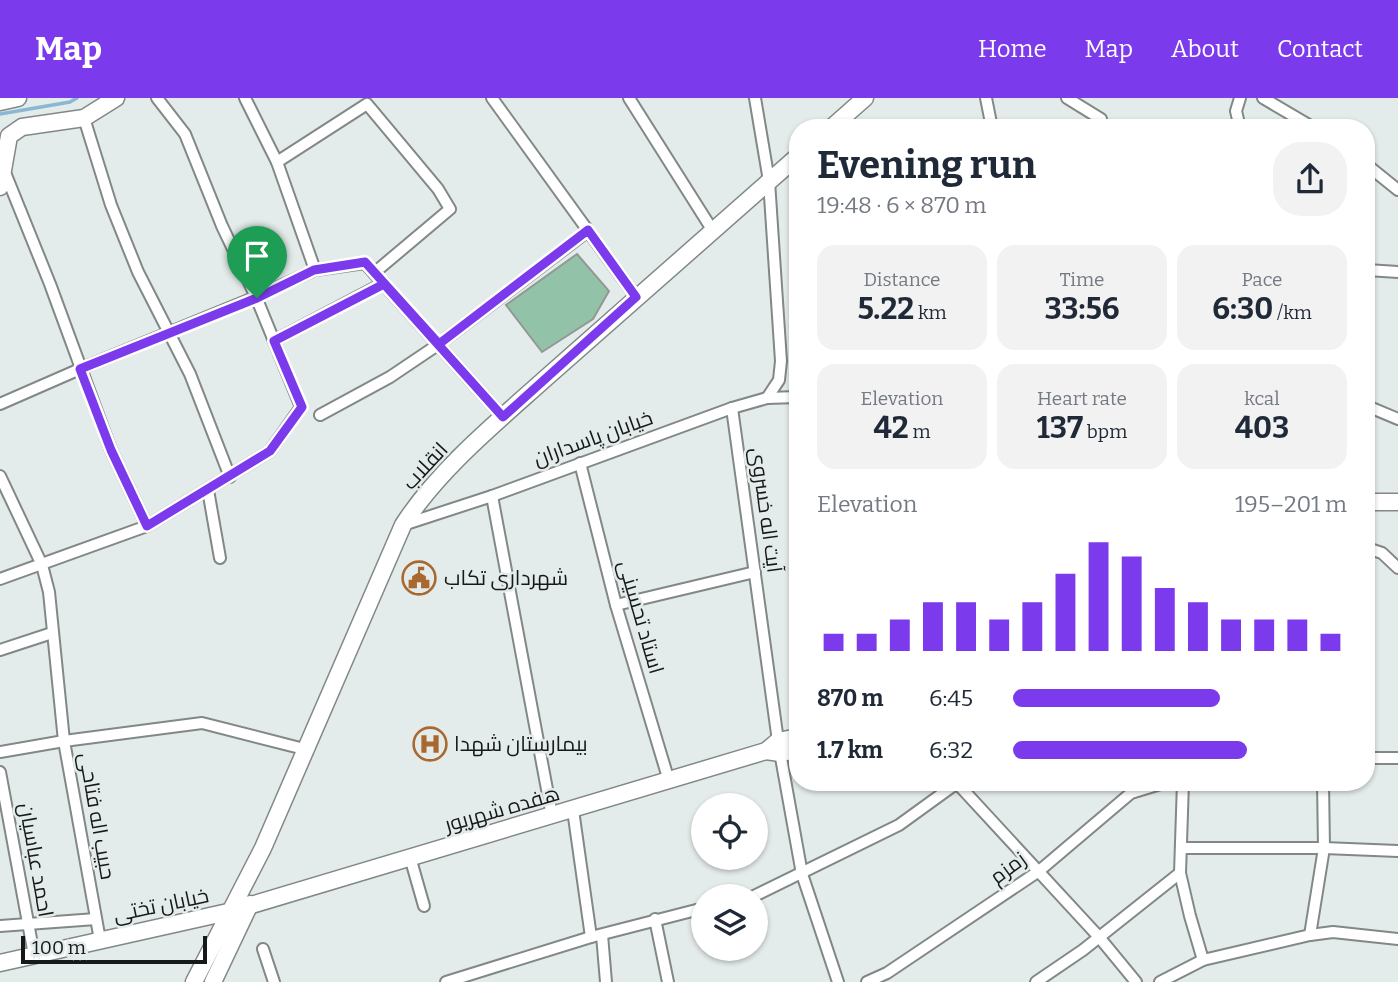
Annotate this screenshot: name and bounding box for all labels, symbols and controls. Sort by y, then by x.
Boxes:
text: Map [35,29,102,69]
text: Home [978,35,1047,63]
text: Map [1085,35,1133,63]
text: About [1171,35,1239,63]
text: Contact [1277,35,1363,63]
text: Evening run [817,142,1036,188]
button: share [1273,142,1347,216]
text: 19:48 · 6 × 870 m [817,191,987,219]
pin [227,226,287,298]
icon: arrive [238,237,276,275]
text: Distance [864,268,940,291]
text: Time [1060,268,1104,291]
text: Pace [1241,268,1283,291]
text: 5.22 [857,291,914,327]
text: 33:56 [1044,291,1120,327]
text: 6:30 [1212,291,1273,327]
text: km [914,301,947,324]
text: /km [1273,301,1312,324]
text: Elevation [861,387,943,410]
text: Heart rate [1037,387,1127,410]
text: kcal [1244,387,1280,410]
street label: خیابان پاسداران [530,404,657,473]
text: 42 [873,410,909,446]
text: 137 [1037,410,1083,446]
text: 403 [1235,410,1289,446]
text: m [909,420,931,443]
text: bpm [1083,420,1127,443]
street label: انقلاب [397,437,453,495]
street label: آیت اله خسروی [744,446,788,575]
text: Elevation [817,490,917,518]
text: 195–201 m [1235,490,1347,518]
street label: استاد تحسینی [612,557,670,677]
public building icon: شهرداری تکاب [400,559,438,597]
place label: شهرداری تکاب [444,565,568,591]
text: 870 m [817,684,884,712]
text: 6:45 [929,684,973,712]
hospital icon: بیمارستان شهدا [411,725,449,763]
place label: بیمارستان شهدا [454,731,588,757]
text: 1.7 km [817,736,883,764]
text: 6:32 [929,736,973,764]
street label: حبیب اله فتاحی [73,750,121,882]
street label: هفده شهریور [440,780,563,838]
map controls [691,793,768,961]
button: locate [691,793,768,870]
street label: احمد عباسیان [13,801,59,919]
street label: زمزم [985,846,1032,891]
street label: خیابان تختی [111,882,211,928]
button: layers [691,884,768,961]
scale bar [21,933,206,965]
text: 100 m [32,936,86,959]

